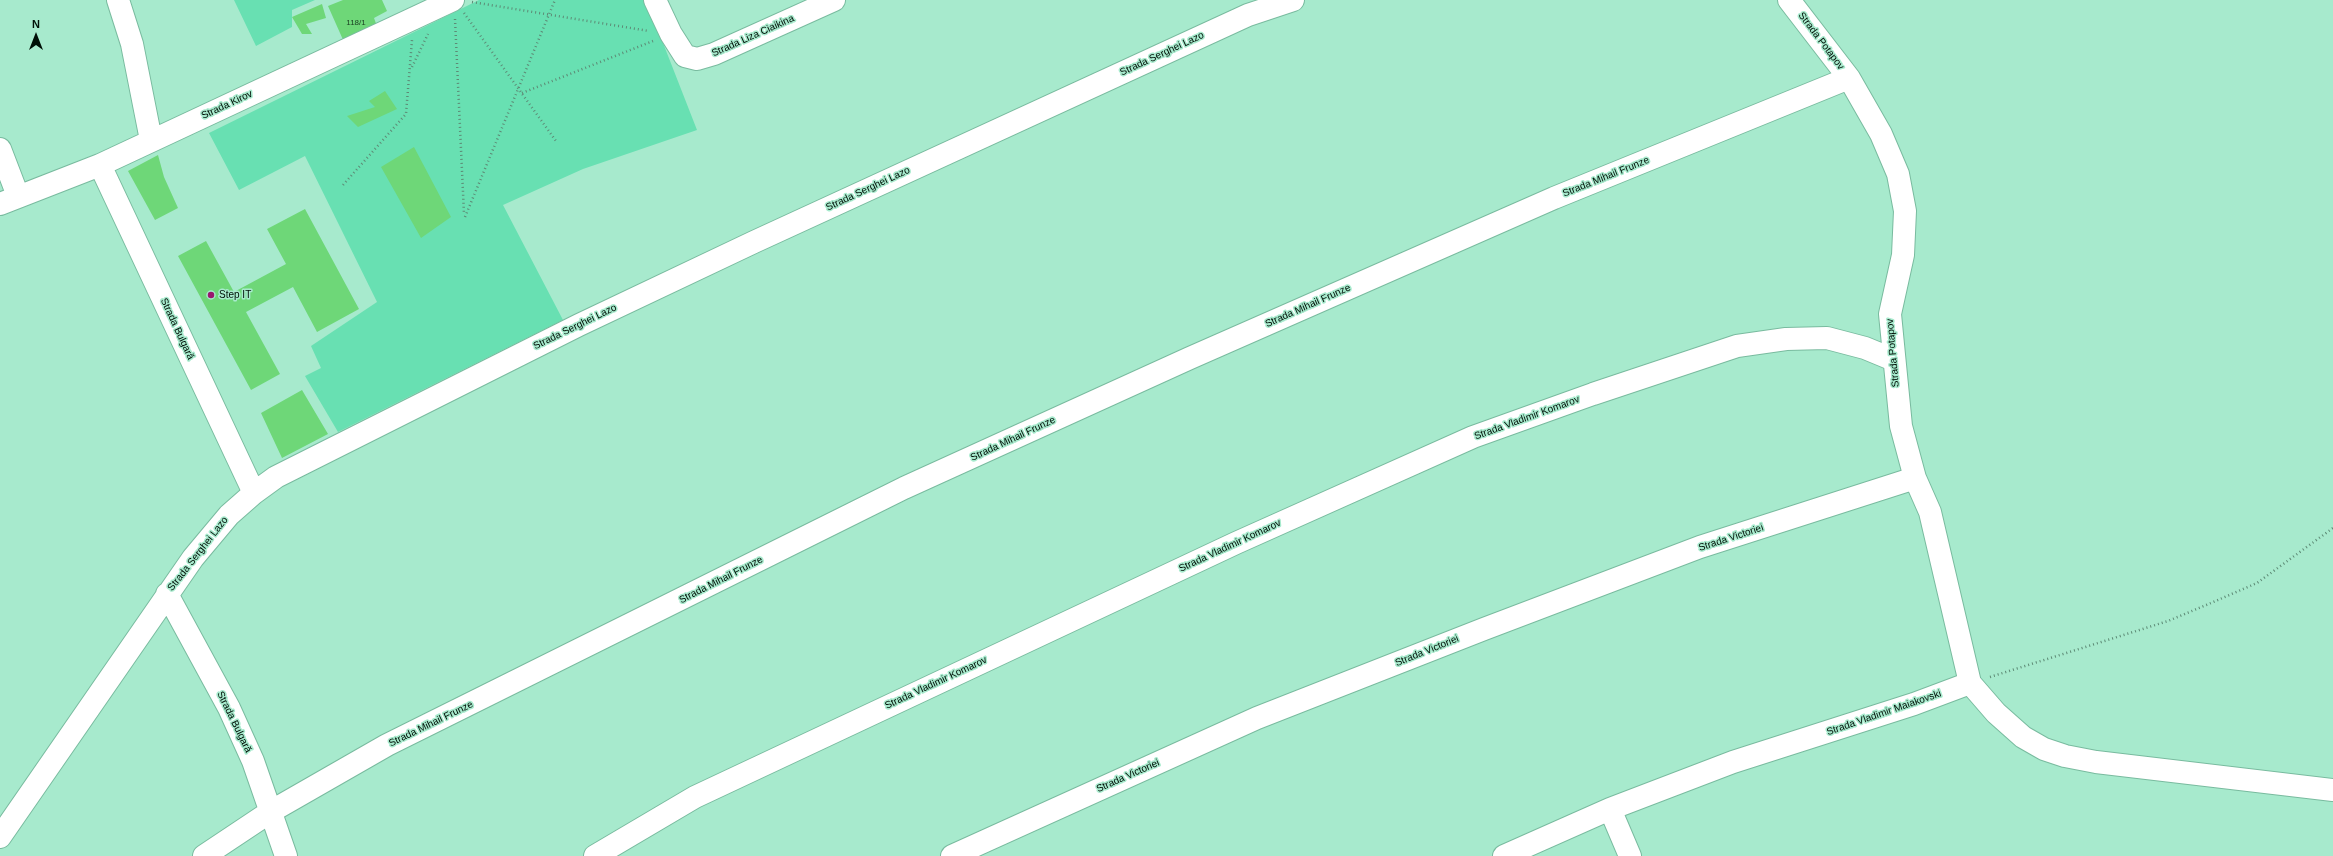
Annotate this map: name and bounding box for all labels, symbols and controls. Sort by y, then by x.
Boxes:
street label: Strada Potapov [1795,10,1847,72]
street label: Strada Liza Ciaikina [710,12,796,60]
north arrow [16,16,56,56]
text: N [32,18,40,30]
house number: 118/1 [346,18,366,28]
street label: Strada Serghei Lazo [1118,29,1206,79]
street label: Strada Kirov [200,88,254,122]
street label: Strada Mihail Frunze [1561,154,1651,200]
street label: Strada Serghei Lazo [824,164,912,214]
street label: Strada Mihail Frunze [1263,282,1353,330]
place label: Step IT [219,289,251,301]
marker: Step IT [206,290,216,300]
street label: Strada Bulgară [157,296,197,362]
street label: Strada Serghei Lazo [531,302,619,352]
street label: Strada Potapov [1884,318,1902,388]
street label: Strada Vladimir Komarov [1473,393,1581,443]
street label: Strada Mihail Frunze [969,414,1057,464]
street label: Strada Serghei Lazo [165,514,231,594]
street label: Strada Vladimir Komarov [1177,517,1283,575]
street label: Strada Victoriei [1697,522,1765,554]
street label: Strada Mihail Frunze [677,554,765,606]
street label: Strada Victoriei [1393,633,1461,669]
street label: Strada Vladimir Komarov [883,654,989,712]
street label: Strada Vladimir Maiakovski [1825,688,1943,738]
street label: Strada Bulgară [214,689,254,755]
street label: Strada Mihail Frunze [387,698,475,750]
street label: Strada Victoriei [1095,757,1161,795]

